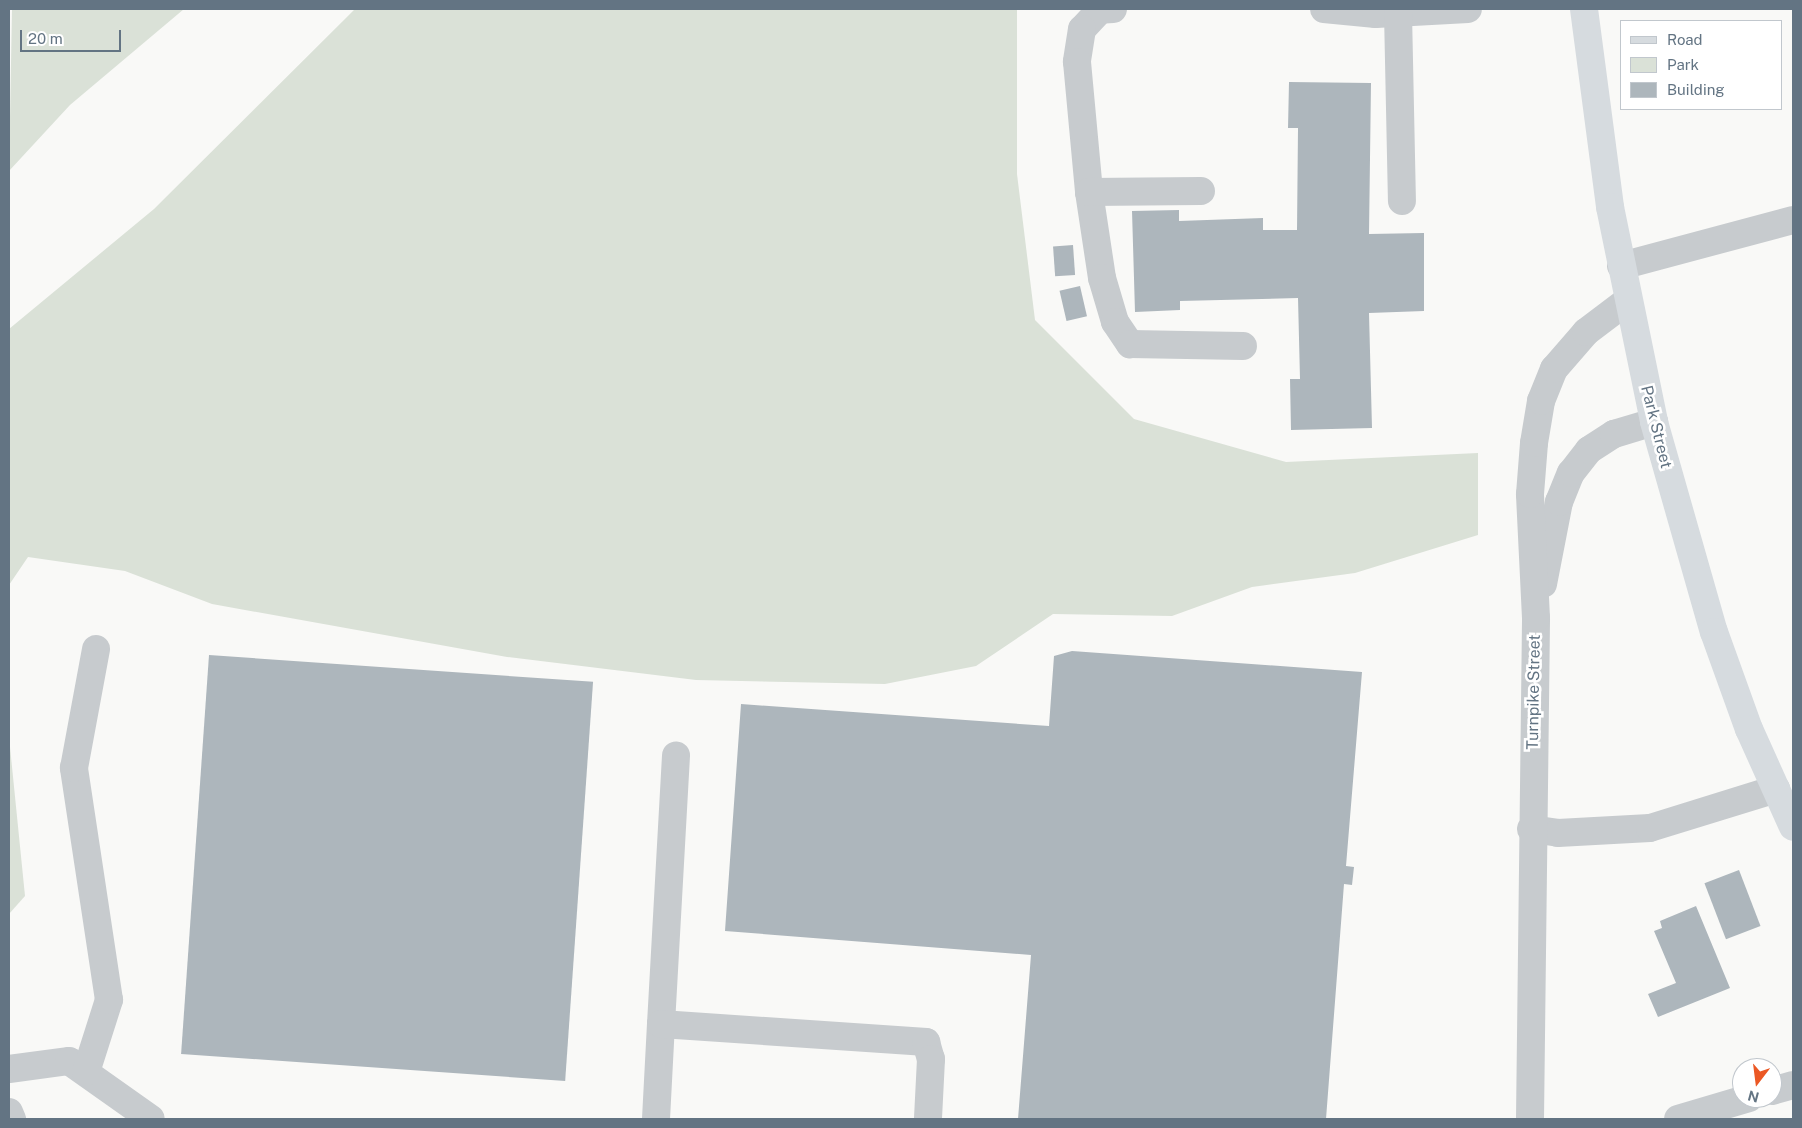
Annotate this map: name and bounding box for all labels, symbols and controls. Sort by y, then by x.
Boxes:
scale bar [22,20,124,52]
legend [1620,20,1782,110]
text: 20 m [28,30,63,47]
text: Road [1667,31,1703,48]
text: Park [1667,56,1699,73]
text: Building [1667,81,1725,98]
street label: Park Street [1636,384,1676,470]
street label: Turnpike Street [1523,634,1545,750]
north arrow [1732,1058,1782,1108]
text: N [1746,1087,1761,1106]

